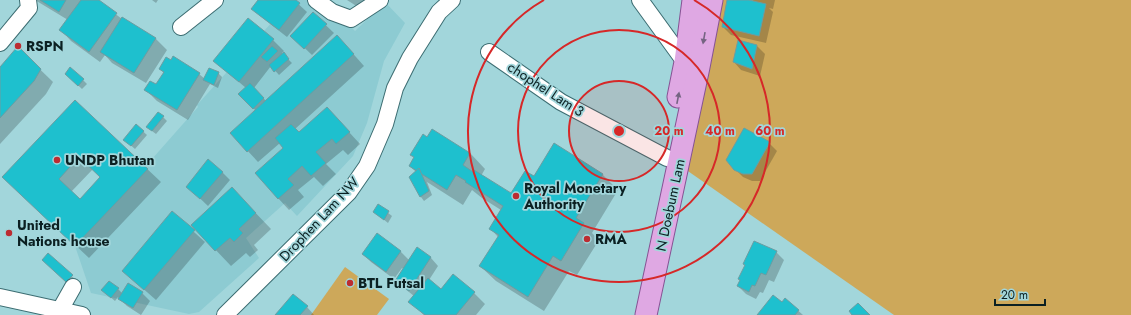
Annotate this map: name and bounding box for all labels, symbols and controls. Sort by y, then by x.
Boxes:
one-way arrow [701,32,707,44]
place label: RSPN [26,36,64,56]
marker: RSPN [13,41,23,51]
street label: chophel Lam 3 [504,57,588,121]
one-way arrow [675,92,681,105]
text: 20 m [654,122,684,140]
text: 40 m [705,122,735,140]
text: 60 m [755,122,785,140]
centre of rings [612,124,626,138]
place label: UNDP Bhutan [65,150,154,170]
marker: UNDP Bhutan [52,155,62,165]
street label: N Doebum Lam [650,157,690,253]
street label: Drophen Lam NW [275,172,363,266]
place label: Royal Monetary Authority [523,178,627,214]
marker: Royal Monetary Authority [511,191,521,201]
place label: United Nations house [17,215,110,251]
marker: United Nations house [4,228,14,238]
place label: RMA [595,229,628,249]
marker: RMA [582,234,592,244]
place label: BTL Futsal [358,273,424,293]
marker: BTL Futsal [345,278,355,288]
scale bar [995,281,1045,307]
text: 20 m [1001,286,1028,304]

